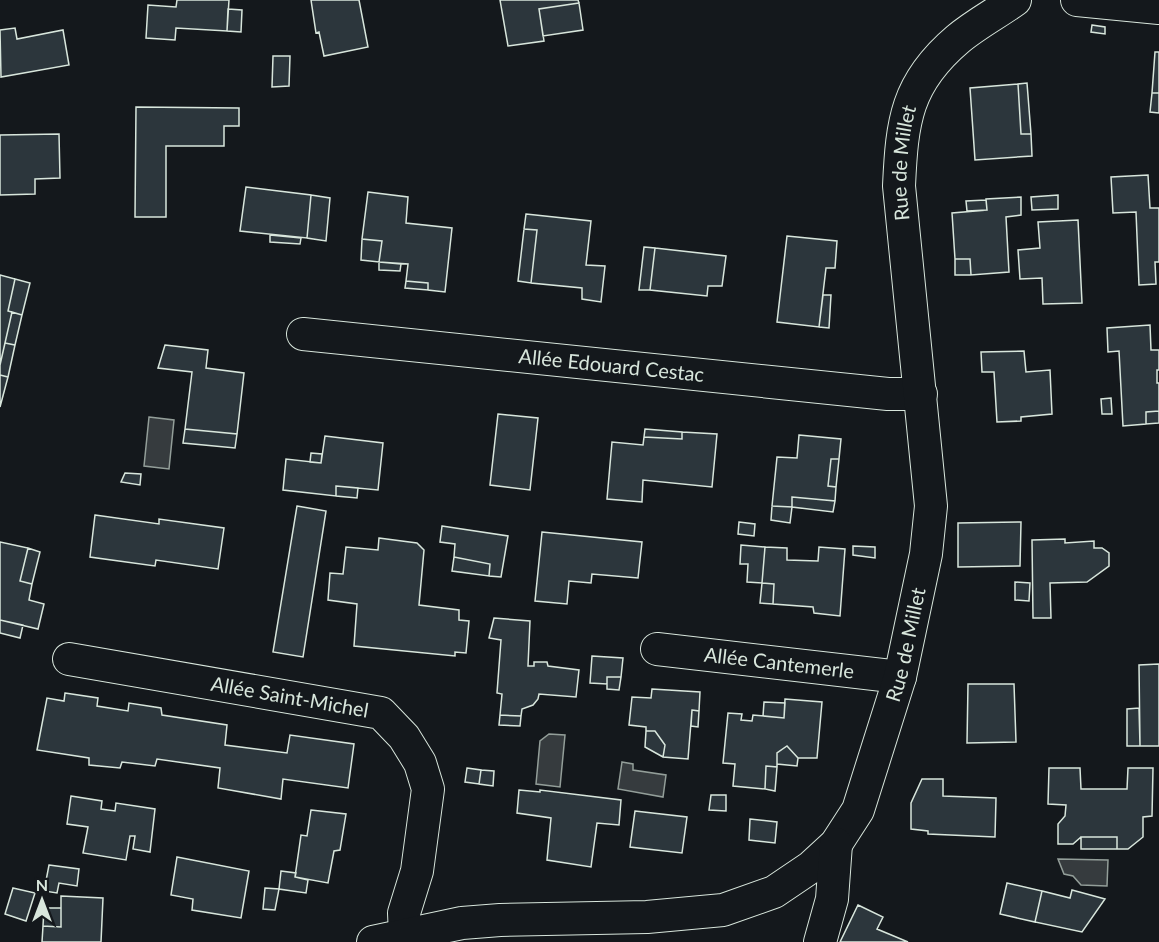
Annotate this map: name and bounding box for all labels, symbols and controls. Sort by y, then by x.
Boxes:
street label: Rue de Millet [886,102,920,222]
street label: Allée Edouard Cestac [518,343,706,386]
street label: Rue de Millet [880,585,930,704]
street label: Allée Cantemerle [703,642,856,683]
street label: Allée Saint-Michel [209,671,371,722]
north arrow [12,870,72,930]
text: N [36,875,48,894]

